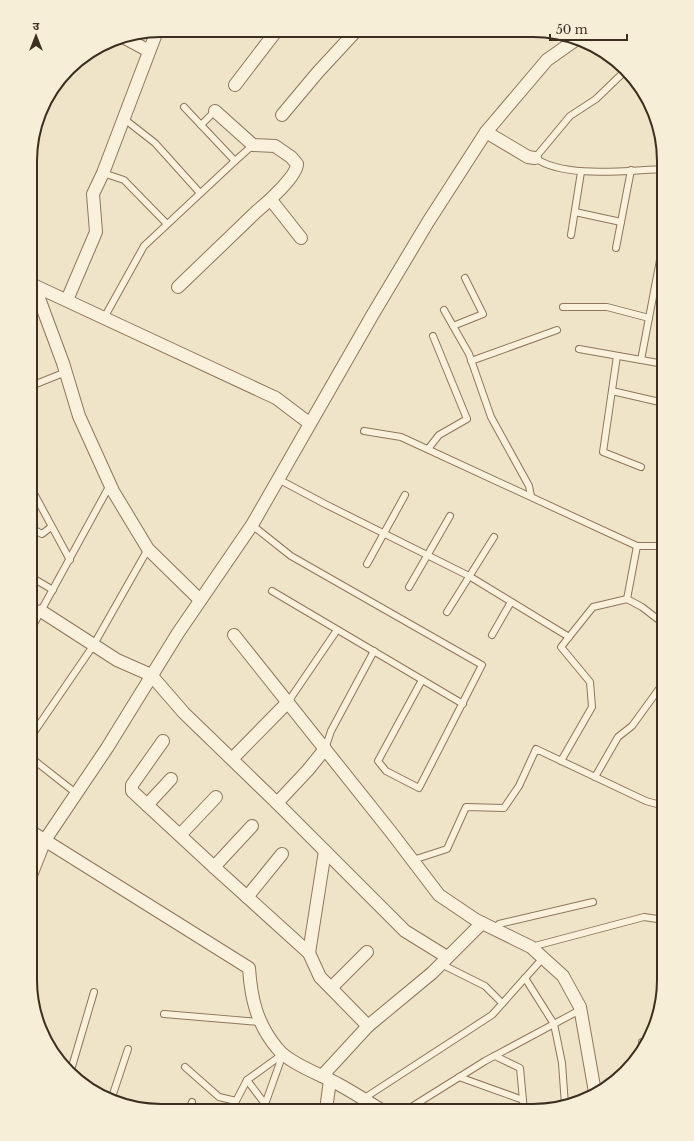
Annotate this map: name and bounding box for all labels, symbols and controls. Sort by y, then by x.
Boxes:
north arrow [16,16,56,56]
scale bar [550,16,627,42]
text: उ [33,19,40,33]
text: 50 m [556,22,588,37]

